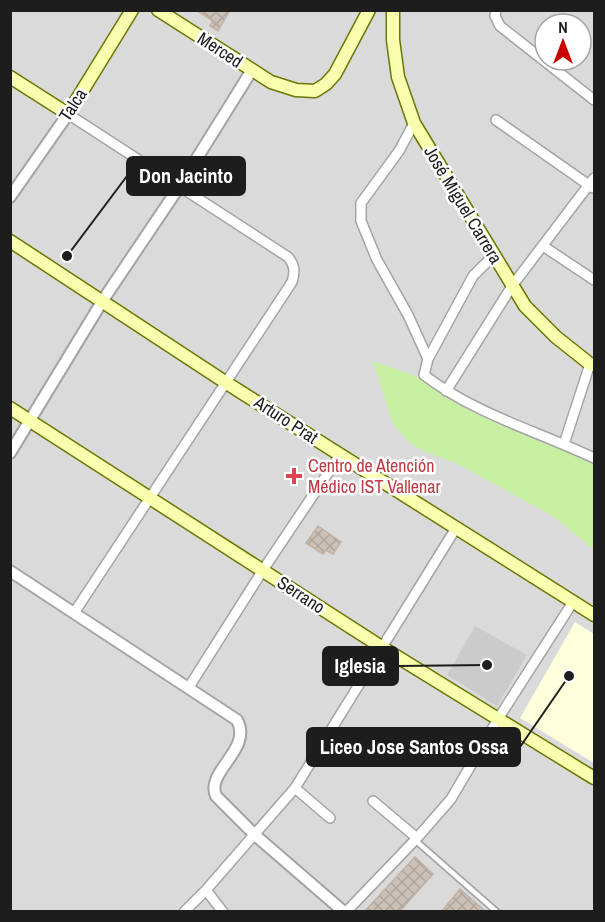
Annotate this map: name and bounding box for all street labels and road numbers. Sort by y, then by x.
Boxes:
street label: Merced [193,26,248,73]
street label: Talca [53,83,93,126]
street label: José Miguel Carrera [418,141,509,268]
street label: Arturo Prat [249,389,323,450]
street label: Serrano [272,570,330,619]

